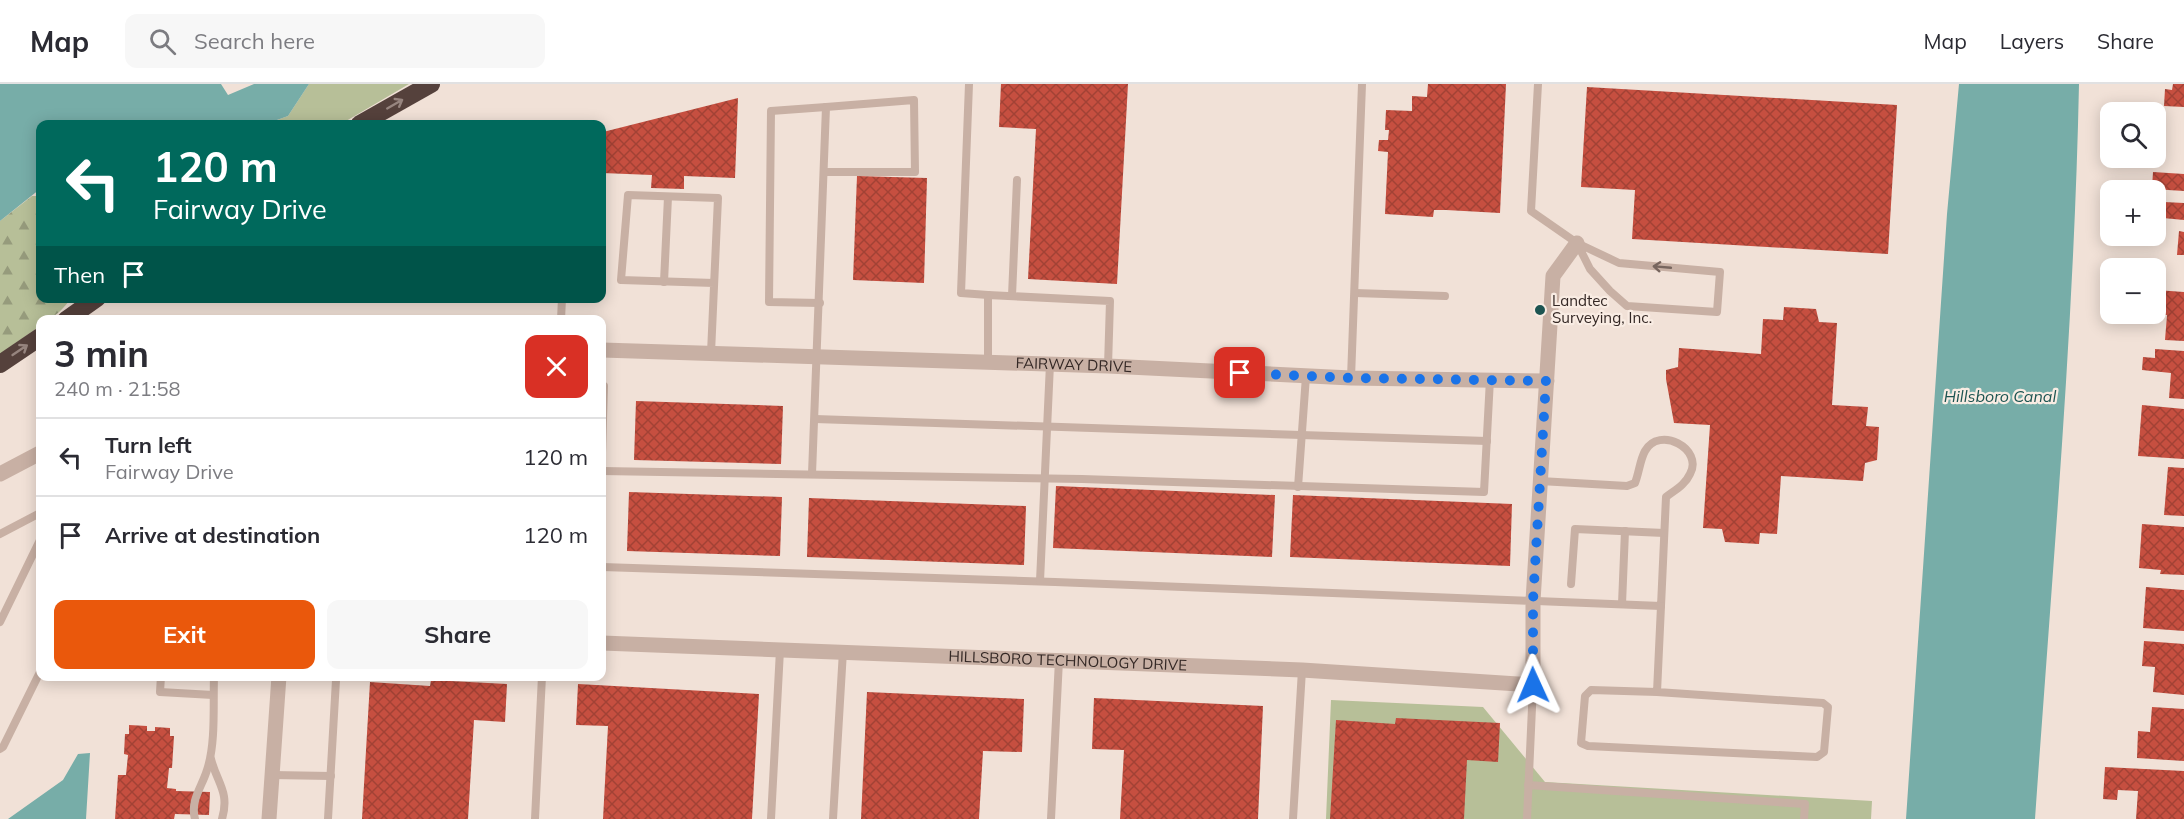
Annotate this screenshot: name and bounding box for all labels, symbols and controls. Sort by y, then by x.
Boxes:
search box [125,14,545,68]
text: Map [30,24,89,59]
icon: search [146,25,179,58]
text: Search here [194,27,315,55]
text: Map [1924,28,1967,54]
text: Layers [2000,28,2064,54]
text: Share [2097,28,2154,54]
one-way arrow [386,97,403,109]
map controls [2100,102,2166,324]
button: search [2100,102,2166,168]
text: 120 m [153,140,278,193]
icon: left [54,144,132,222]
button: + [2100,180,2166,246]
text: Fairway Drive [153,192,327,226]
icon: arrive [117,258,150,291]
button: − [2100,258,2166,324]
text: Then [54,261,105,289]
one-way arrow [1652,261,1672,272]
place label: Landtec Surveying, Inc. [1552,291,1652,327]
marker: Landtec Surveying, Inc. [1533,303,1547,317]
text: 3 min [54,331,149,376]
button: close [525,335,588,398]
one-way arrow [12,344,28,356]
pin [1214,347,1265,398]
street label: FAIRWAY DRIVE [1015,353,1133,376]
icon: arrive [1223,356,1256,389]
text: 240 m · 21:58 [54,376,180,401]
water label: Hillsboro Canal [1944,386,2056,406]
text: Turn left [105,431,192,459]
icon: left [54,441,87,474]
text: 120 m [523,443,588,471]
text: Fairway Drive [105,459,234,484]
icon: arrive [54,519,87,552]
text: Arrive at destination [105,521,320,549]
text: 120 m [523,521,588,549]
button: Exit [54,600,315,669]
button: Share [327,600,588,669]
street label: HILLSBORO TECHNOLOGY DRIVE [948,646,1187,675]
position arrow [1501,653,1565,717]

